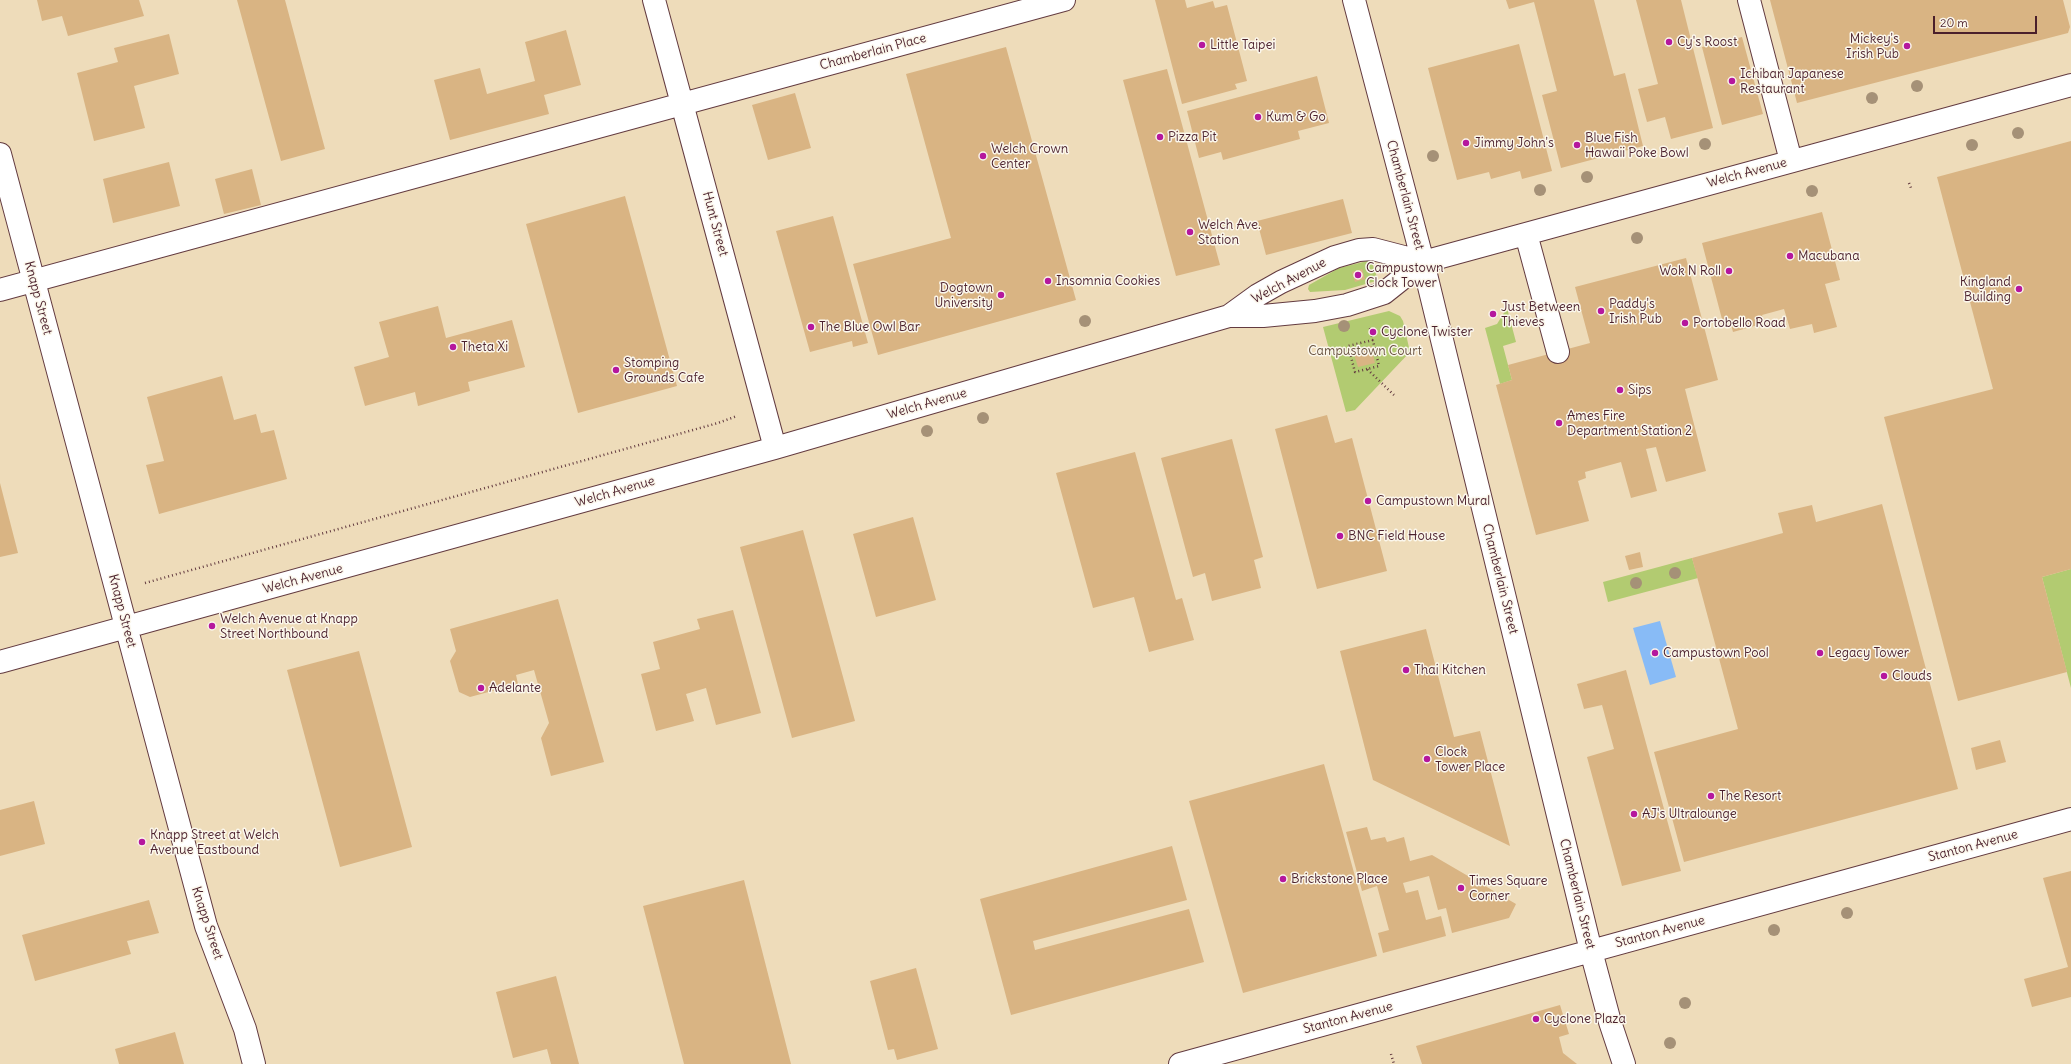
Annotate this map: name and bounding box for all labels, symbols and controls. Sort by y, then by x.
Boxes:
scale bar [1935,8,2039,34]
text: 20 m [1940,15,1968,30]
street label: Chamberlain Place [818,30,928,74]
place label: Mickey's Irish Pub [1846,31,1899,62]
place label: Cy's Roost [1677,34,1737,50]
place label: Little Taipei [1210,37,1275,53]
marker: Cy's Roost [1664,37,1674,47]
marker: Little Taipei [1197,40,1207,50]
marker: Mickey's Irish Pub [1902,41,1912,51]
place label: Ichiban Japanese Restaurant [1740,66,1844,97]
marker: Ichiban Japanese Restaurant [1727,76,1737,86]
place label: Kum & Go [1266,109,1326,125]
marker: Kum & Go [1253,112,1263,122]
place label: Pizza Pit [1168,129,1217,145]
place label: Blue Fish Hawaii Poke Bowl [1585,130,1689,161]
marker: Pizza Pit [1155,132,1165,142]
place label: Jimmy John's [1474,135,1554,151]
street label: Chamberlain Street [1383,138,1427,252]
marker: Jimmy John's [1461,138,1471,148]
marker: Blue Fish Hawaii Poke Bowl [1572,140,1582,150]
place label: Welch Crown Center [991,141,1068,172]
marker: Welch Crown Center [978,151,988,161]
street label: Welch Avenue [1705,155,1789,191]
street label: Hunt Street [699,190,731,258]
place label: Welch Ave. Station [1198,217,1261,248]
marker: Welch Ave. Station [1185,227,1195,237]
place label: Macubana [1798,248,1860,264]
marker: Macubana [1785,251,1795,261]
street label: Welch Avenue [1249,255,1329,307]
street label: Knapp Street [21,259,55,337]
place label: Campustown Clock Tower [1366,260,1444,291]
place label: Wok N Roll [1659,263,1721,279]
marker: Wok N Roll [1724,266,1734,276]
marker: Campustown Clock Tower [1353,270,1363,280]
place label: Insomnia Cookies [1056,273,1160,289]
place label: Kingland Building [1960,274,2011,305]
marker: Insomnia Cookies [1043,276,1053,286]
place label: Dogtown University [935,280,993,311]
marker: Kingland Building [2014,284,2024,294]
marker: Dogtown University [996,290,1006,300]
place label: Paddy's Irish Pub [1609,296,1662,327]
place label: Just Between Thieves [1501,299,1580,330]
marker: Paddy's Irish Pub [1596,306,1606,316]
marker: Just Between Thieves [1488,309,1498,319]
place label: Portobello Road [1693,315,1786,331]
marker: Portobello Road [1680,318,1690,328]
place label: The Blue Owl Bar [819,319,920,335]
marker: The Blue Owl Bar [806,322,816,332]
place label: Cyclone Twister [1381,324,1473,340]
marker: Cyclone Twister [1368,327,1378,337]
place label: Theta Xi [461,339,508,355]
marker: Theta Xi [448,342,458,352]
park label: Campustown Court [1308,343,1422,359]
place label: Stomping Grounds Cafe [624,355,704,386]
marker: Stomping Grounds Cafe [611,365,621,375]
place label: Sips [1628,382,1651,398]
street label: Welch Avenue [885,385,969,423]
marker: Sips [1615,385,1625,395]
place label: Ames Fire Department Station 2 [1567,408,1692,439]
marker: Ames Fire Department Station 2 [1554,418,1564,428]
street label: Welch Avenue [573,473,657,511]
place label: Campustown Mural [1376,493,1490,509]
marker: Campustown Mural [1363,496,1373,506]
street label: Chamberlain Street [1479,522,1521,636]
place label: BNC Field House [1348,528,1445,544]
marker: BNC Field House [1335,531,1345,541]
street label: Welch Avenue [261,561,345,597]
street label: Knapp Street [105,572,139,650]
place label: Welch Avenue at Knapp Street Northbound [220,611,358,642]
marker: Welch Avenue at Knapp Street Northbound [207,621,217,631]
place label: Campustown Pool [1663,645,1769,661]
place label: Legacy Tower [1828,645,1909,661]
marker: Campustown Pool [1650,648,1660,658]
marker: Legacy Tower [1815,648,1825,658]
place label: Thai Kitchen [1414,662,1486,678]
marker: Thai Kitchen [1401,665,1411,675]
place label: Clouds [1892,668,1932,684]
marker: Clouds [1879,671,1889,681]
place label: Adelante [489,680,541,696]
marker: Adelante [476,683,486,693]
place label: Clock Tower Place [1435,744,1505,775]
marker: Clock Tower Place [1422,754,1432,764]
place label: The Resort [1719,788,1781,804]
marker: The Resort [1706,791,1716,801]
place label: AJ's Ultralounge [1642,806,1737,822]
marker: AJ's Ultralounge [1629,809,1639,819]
place label: Knapp Street at Welch Avenue Eastbound [150,827,279,858]
street label: Stanton Avenue [1926,827,2020,865]
marker: Knapp Street at Welch Avenue Eastbound [137,837,147,847]
street label: Chamberlain Street [1556,837,1598,951]
place label: Brickstone Place [1291,871,1388,887]
place label: Times Square Corner [1469,873,1547,904]
marker: Brickstone Place [1278,874,1288,884]
marker: Times Square Corner [1456,883,1466,893]
street label: Knapp Street [188,885,226,961]
street label: Stanton Avenue [1613,913,1707,951]
street label: Stanton Avenue [1301,999,1395,1037]
place label: Cyclone Plaza [1544,1011,1626,1027]
marker: Cyclone Plaza [1531,1014,1541,1024]

